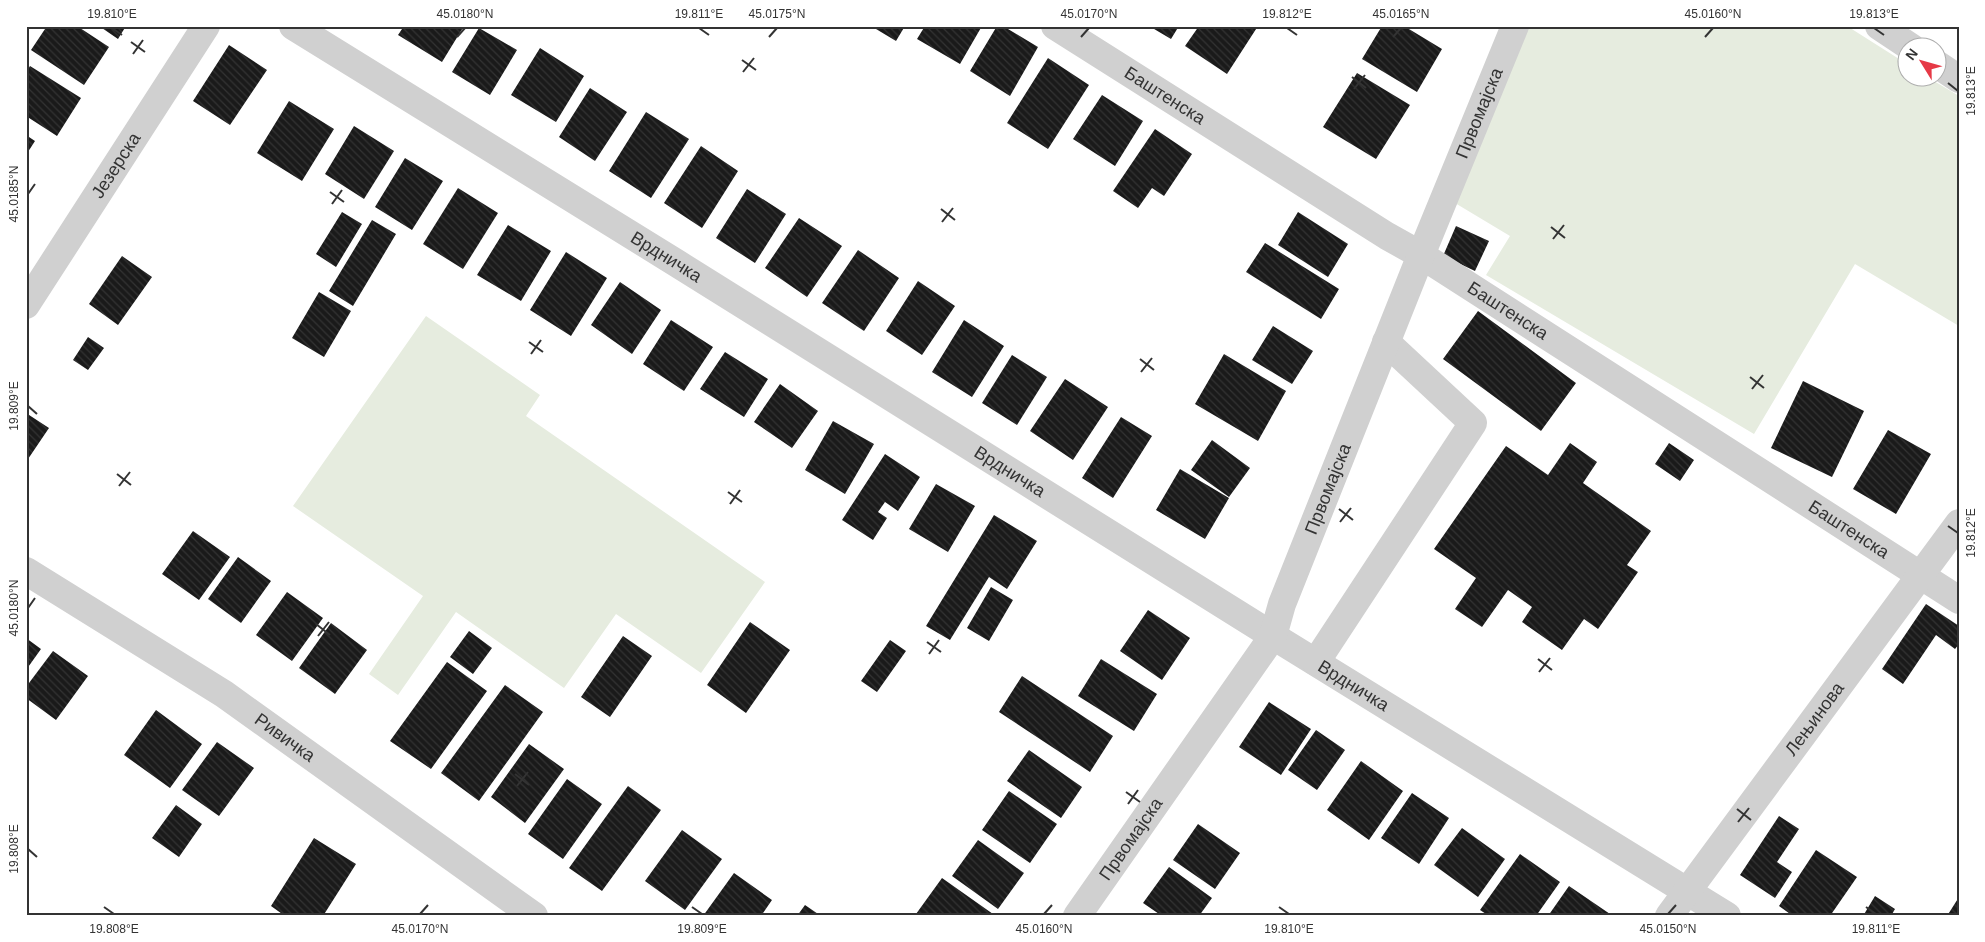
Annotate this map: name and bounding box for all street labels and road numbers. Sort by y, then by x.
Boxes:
street label: Баштенска [1121,63,1210,129]
street label: Првомајска [1452,64,1507,161]
street label: Језерска [88,128,145,202]
street label: Врдничка [627,227,706,287]
street label: Баштенска [1464,278,1553,344]
street label: Првомајска [1301,440,1355,537]
street label: Врдничка [971,442,1050,502]
street label: Баштенска [1805,496,1894,563]
street label: Врдничка [1314,656,1394,716]
street label: Лењинова [1781,678,1849,759]
street label: Ривичка [251,709,320,767]
street label: Првомајска [1095,793,1167,884]

